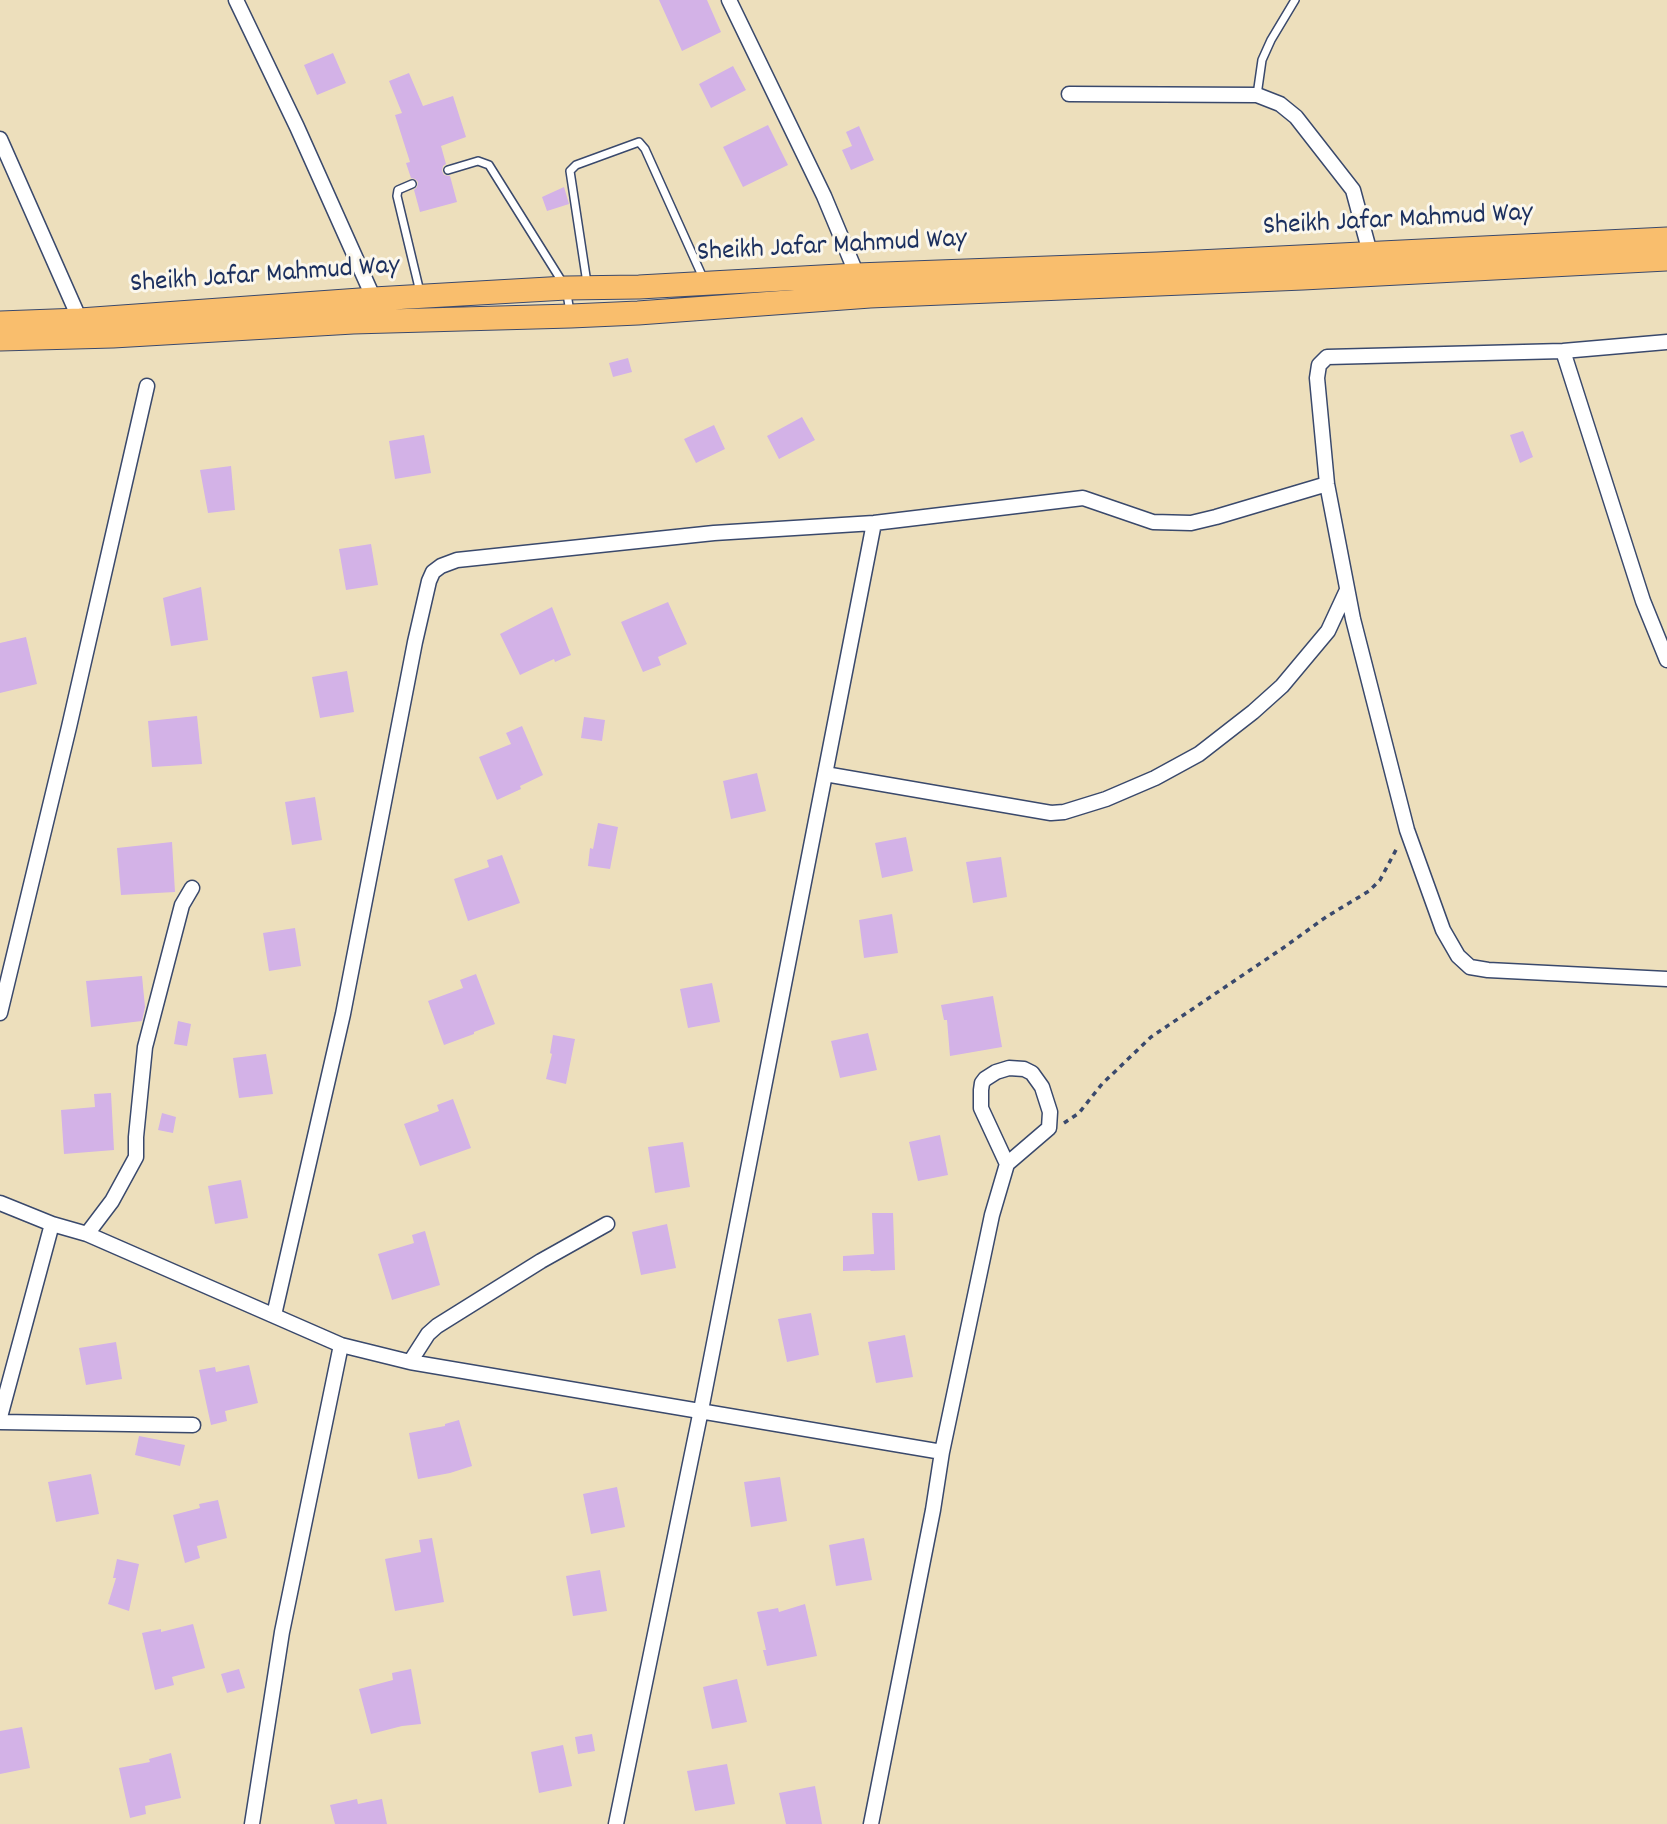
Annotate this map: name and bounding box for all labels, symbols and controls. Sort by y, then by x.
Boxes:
street label: Sheikh Jafar Mahmud Way [1262,198,1534,246]
street label: Sheikh Jafar Mahmud Way [696,224,968,272]
street label: Sheikh Jafar Mahmud Way [129,251,401,303]

